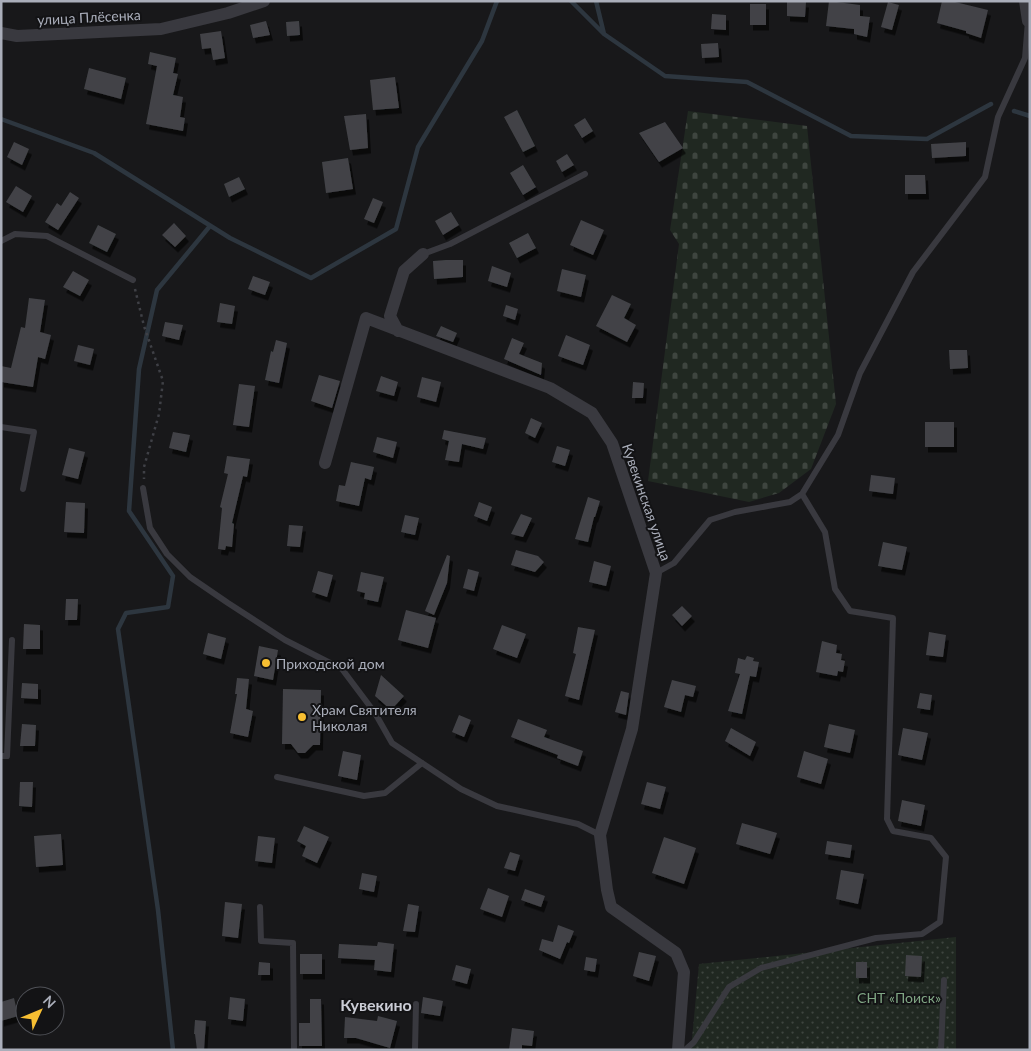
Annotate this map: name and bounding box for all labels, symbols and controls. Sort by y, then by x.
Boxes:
street label: улица Плёсенка [37,6,141,28]
street label: Кувекинская улица [619,441,675,563]
place label: Приходской дом [276,655,385,672]
marker: Приходской дом [260,657,272,669]
place label: Храм Святителя Николая [312,701,417,734]
marker: Храм Святителя Николая [296,711,308,723]
north arrow [15,986,65,1036]
park label: СНТ «Поиск» [857,989,941,1006]
text: N [40,992,60,1011]
district label: Кувекино [340,995,412,1014]

